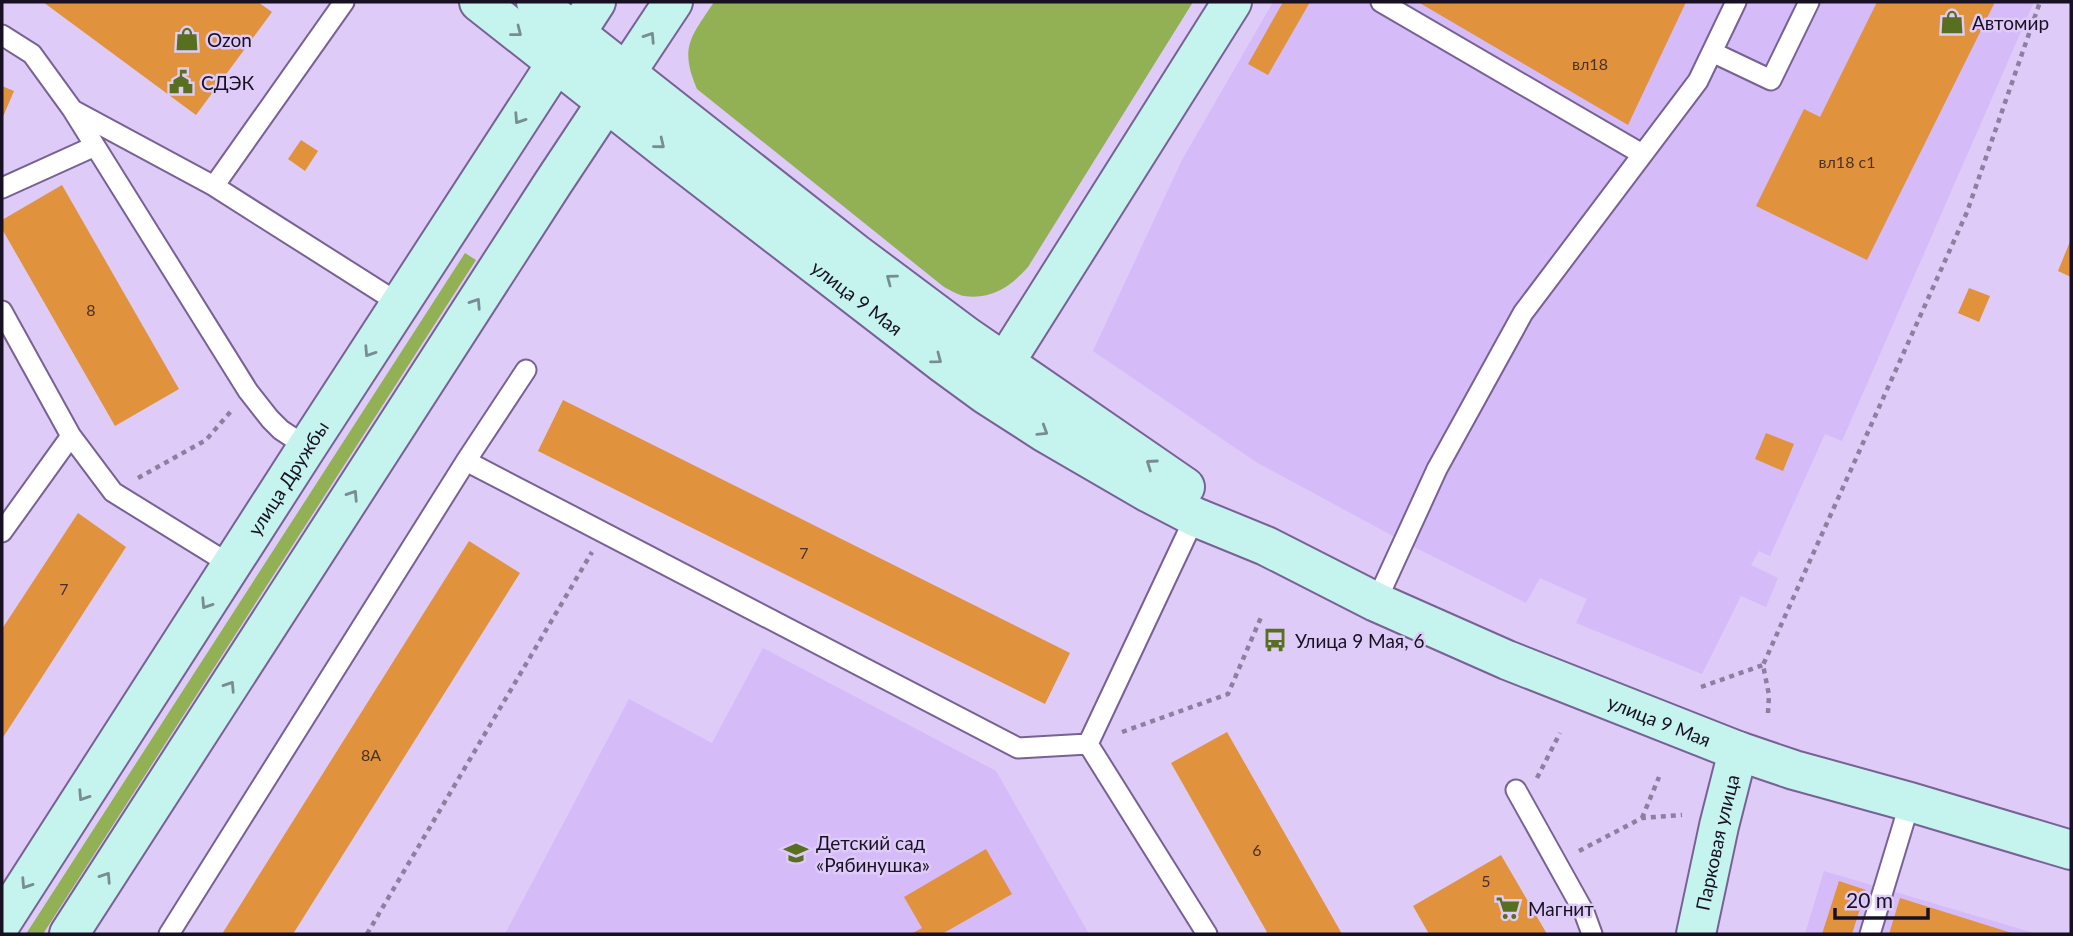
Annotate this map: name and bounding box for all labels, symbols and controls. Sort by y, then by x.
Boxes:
shop icon: Автомир [1938,8,1966,36]
place label: Автомир [1972,11,2049,34]
one-way arrow [509,24,522,36]
shop icon: Ozon [173,25,201,53]
place label: Ozon [207,28,252,51]
one-way arrow [642,32,655,45]
house number: вл18 [1572,54,1608,73]
public building icon: СДЭК [167,68,195,96]
place label: СДЭК [201,71,254,94]
one-way arrow [515,112,528,125]
one-way arrow [652,136,665,149]
house number: вл18 с1 [1819,152,1875,171]
street label: улица 9 Мая [807,255,908,340]
one-way arrow [886,275,898,288]
one-way arrow [468,298,481,311]
house number: 8 [86,300,96,319]
one-way arrow [364,344,377,357]
one-way arrow [929,350,942,363]
street label: улица Дружбы [242,416,333,539]
one-way arrow [1035,422,1048,435]
one-way arrow [1145,459,1158,472]
one-way arrow [345,490,358,503]
house number: 7 [799,543,809,562]
house number: 7 [59,579,69,598]
one-way arrow [201,597,214,610]
bus stop icon: Улица 9 Мая, 6 [1261,626,1289,654]
place label: Улица 9 Мая, 6 [1295,629,1424,652]
one-way arrow [222,681,234,694]
street label: улица 9 Мая [1605,689,1714,751]
house number: 8А [361,745,381,764]
street label: Парковая улица [1690,772,1743,912]
one-way arrow [79,788,91,801]
place label: Детский сад «Рябинушка» [816,831,930,876]
school or university icon: Детский сад «Рябинушка» [782,839,810,867]
house number: 6 [1252,840,1262,859]
house number: 5 [1481,871,1491,890]
one-way arrow [98,872,111,885]
one-way arrow [22,876,35,889]
scale bar [1835,876,1928,920]
text: 20 m [1846,887,1893,912]
supermarket icon: Магнит [1494,894,1522,922]
place label: Магнит [1528,897,1594,920]

